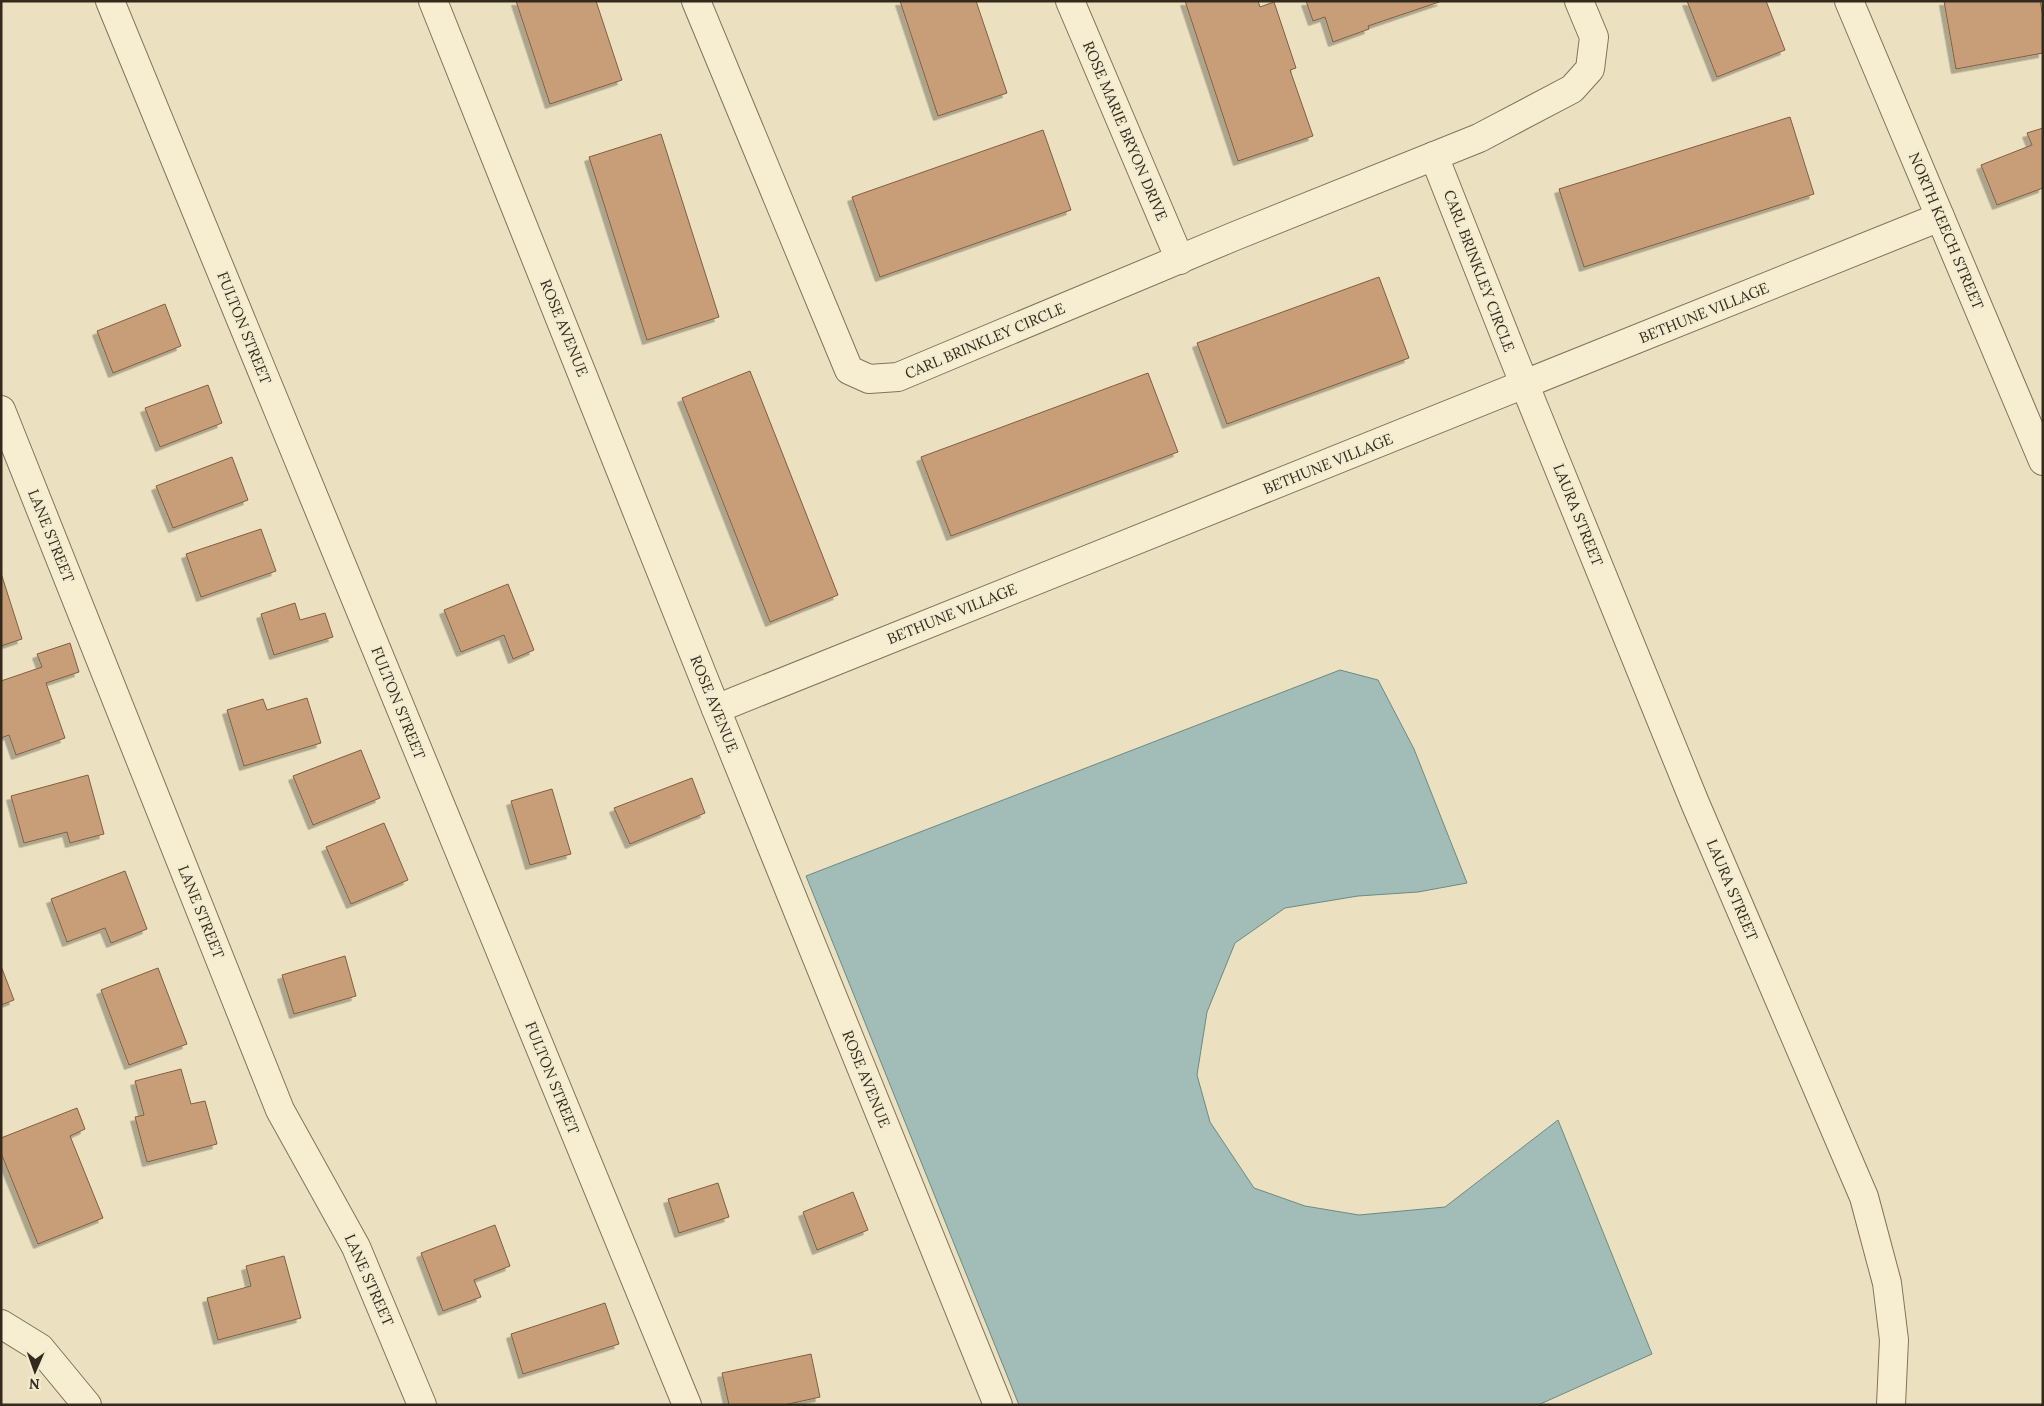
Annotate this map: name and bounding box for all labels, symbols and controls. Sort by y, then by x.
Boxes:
street label: ROSE MARIE BRYON DRIVE [1079,38,1172,224]
street label: NORTH KEECH STREET [1905,149,1988,312]
street label: CARL BRINKLEY CIRCLE [1440,187,1519,354]
street label: FULTON STREET [213,269,276,387]
street label: ROSE AVENUE [536,276,593,379]
street label: BETHUNE VILLAGE [1636,278,1771,347]
street label: CARL BRINKLEY CIRCLE [902,298,1068,383]
street label: BETHUNE VILLAGE [1260,429,1395,498]
street label: LAURA STREET [1549,461,1608,569]
street label: LANE STREET [24,486,79,586]
street label: BETHUNE VILLAGE [884,579,1019,648]
street label: FULTON STREET [367,644,430,762]
street label: ROSE AVENUE [686,652,743,755]
street label: LAURA STREET [1702,836,1763,944]
street label: LANE STREET [174,862,229,962]
street label: FULTON STREET [521,1019,584,1137]
street label: ROSE AVENUE [838,1027,895,1130]
street label: LANE STREET [341,1231,398,1329]
north arrow [10,1346,60,1396]
text: N [29,1375,40,1393]

